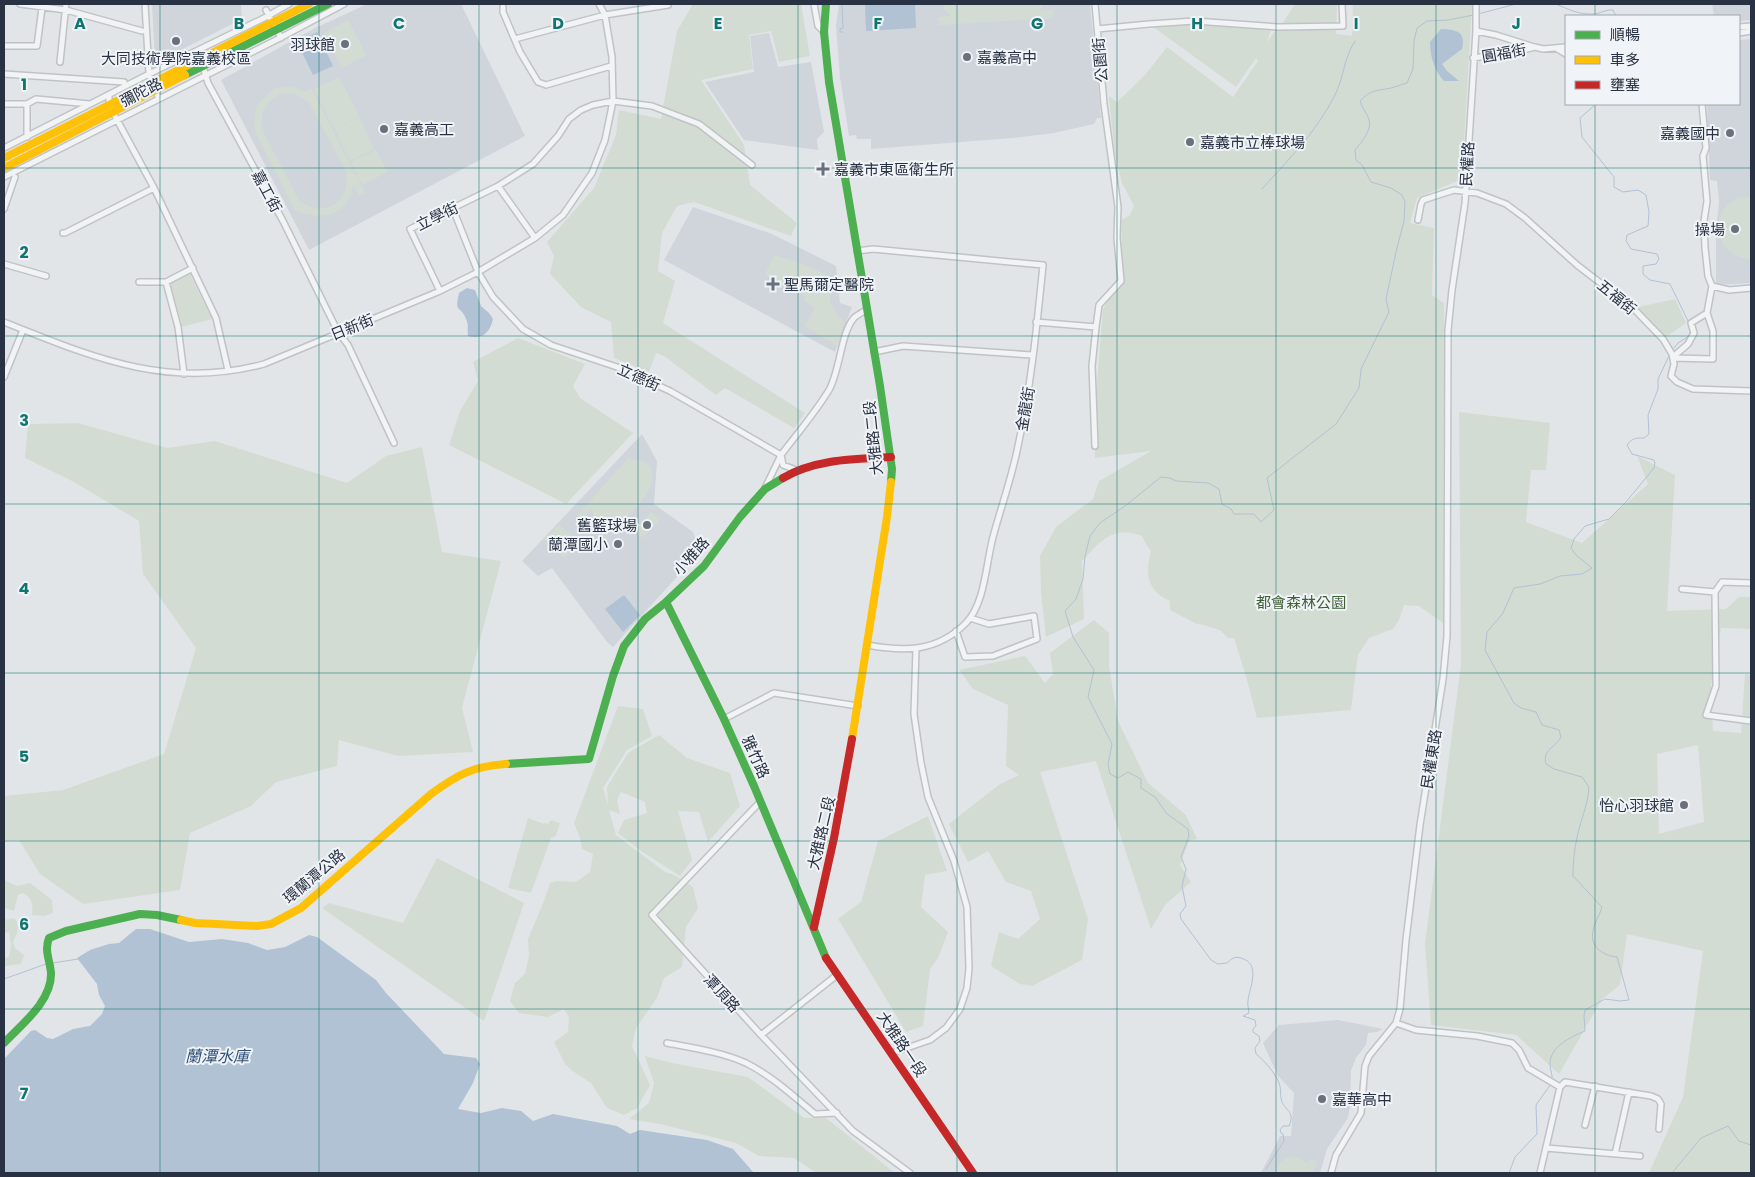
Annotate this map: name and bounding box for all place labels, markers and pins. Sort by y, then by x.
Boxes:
place label: 羽球館 [290,34,335,55]
marker: 大同技術學院嘉義校區 [170,35,182,47]
marker: 羽球館 [339,38,351,50]
place label: 嘉義高中 [977,47,1037,68]
place label: 大同技術學院嘉義校區 [101,48,251,69]
marker: 嘉義高中 [961,51,973,63]
place label: 嘉義高工 [394,119,454,140]
marker: 嘉義高工 [378,123,390,135]
place label: 嘉義國中 [1660,123,1720,144]
marker: 嘉義國中 [1724,127,1736,139]
place label: 嘉義市立棒球場 [1200,132,1305,153]
marker: 嘉義市立棒球場 [1184,136,1196,148]
place label: 嘉義市東區衛生所 [834,159,954,180]
marker: 嘉義市東區衛生所 [816,162,830,176]
place label: 操場 [1695,219,1725,240]
marker: 操場 [1729,223,1741,235]
place label: 聖馬爾定醫院 [784,274,874,295]
marker: 聖馬爾定醫院 [766,277,780,291]
place label: 舊籃球場 [577,515,637,536]
marker: 舊籃球場 [641,519,653,531]
place label: 蘭潭國小 [548,534,608,555]
marker: 蘭潭國小 [612,538,624,550]
place label: 怡心羽球館 [1599,795,1674,816]
marker: 怡心羽球館 [1678,799,1690,811]
place label: 嘉華高中 [1332,1089,1392,1110]
marker: 嘉華高中 [1316,1093,1328,1105]

